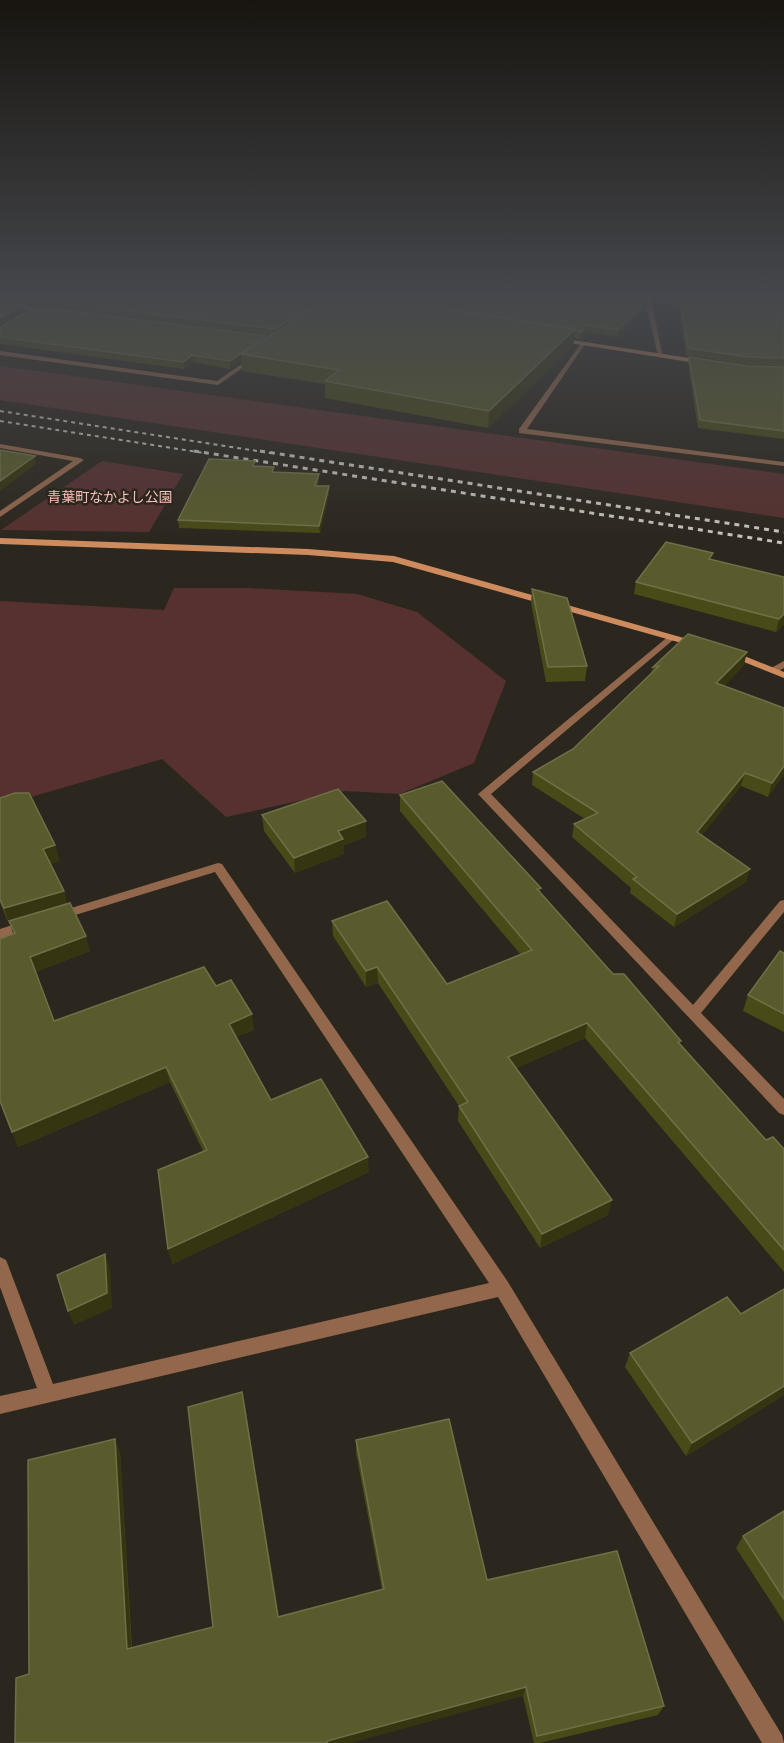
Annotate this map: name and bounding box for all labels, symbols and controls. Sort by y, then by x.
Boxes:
park label: 青葉町なかよし公園 [47,489,173,505]

